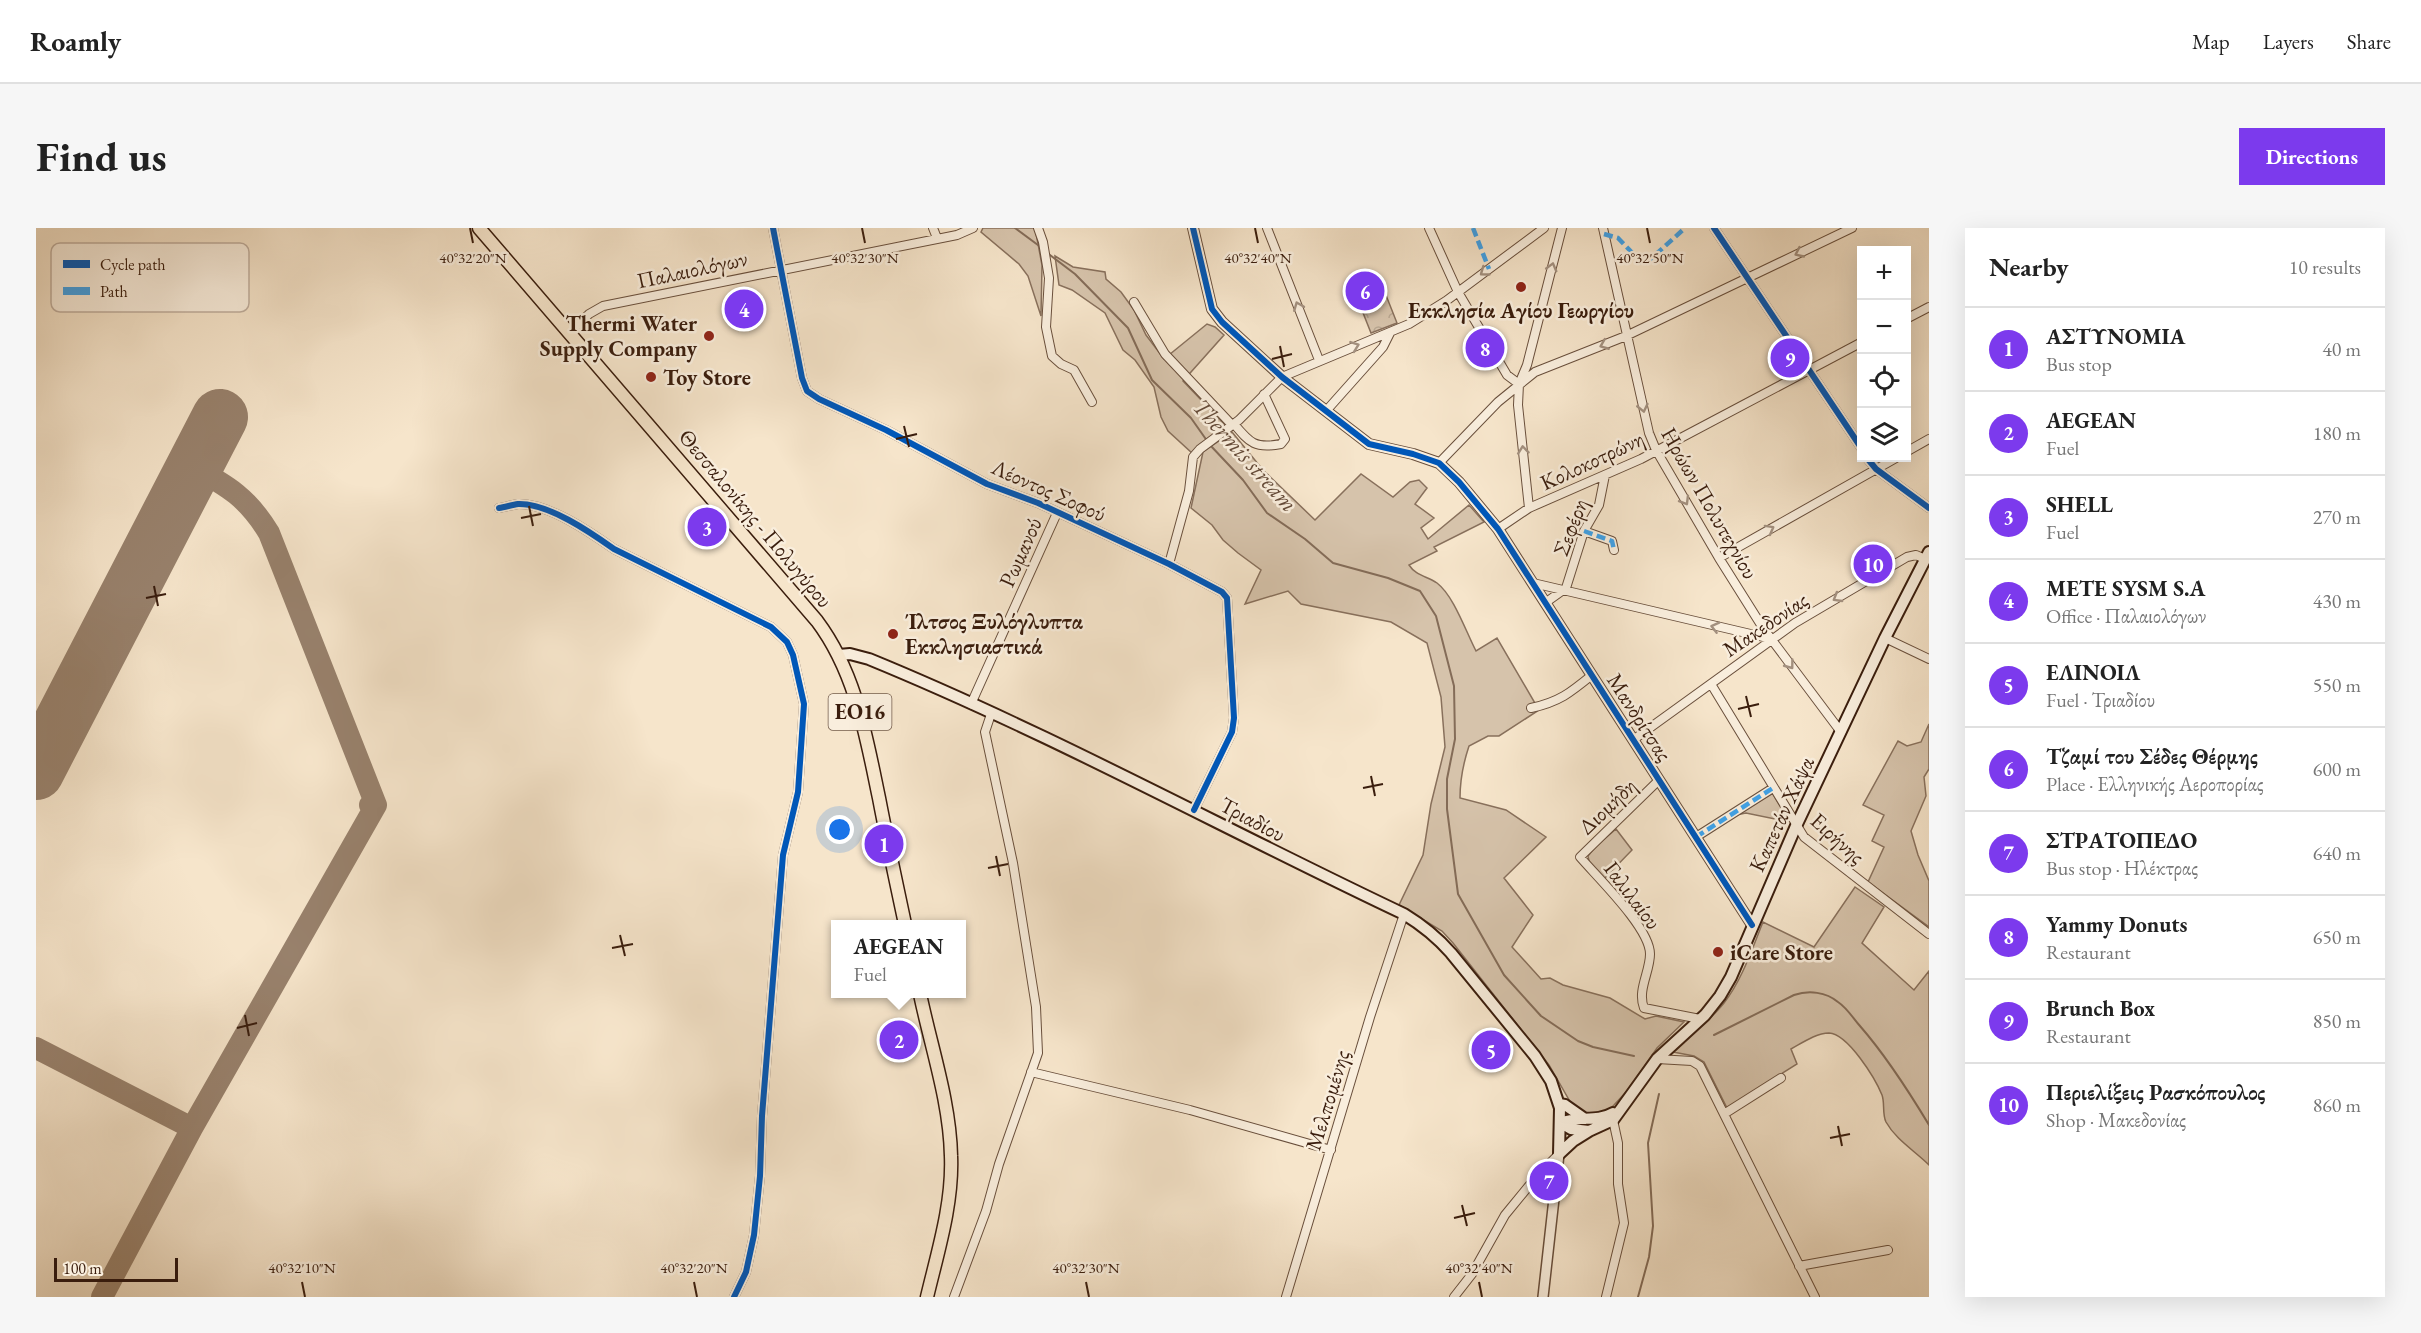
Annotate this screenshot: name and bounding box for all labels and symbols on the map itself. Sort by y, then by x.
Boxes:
legend [51,243,249,312]
street label: Παλαιολόγων [634,244,750,295]
one-way arrow [1795,246,1806,258]
text: 40°32'20"N [439,248,507,267]
text: 40°32'30"N [831,248,899,267]
text: 40°32'40"N [1224,248,1292,267]
text: 40°32'50"N [1616,248,1684,267]
text: Cycle path [100,254,165,275]
one-way arrow [1545,262,1557,273]
one-way arrow [1480,265,1491,276]
pin: 6 [1346,268,1384,314]
marker: Εκκλησία Αγίου Γεωργίου [1514,280,1528,294]
text: Path [100,281,128,302]
pin: 4 [724,286,764,332]
place label: Εκκλησία Αγίου Γεωργίου [1408,296,1634,325]
one-way arrow [1292,301,1305,312]
place label: Thermi Water Supply Company [540,309,698,363]
pin: 8 [1466,326,1504,370]
marker: Thermi Water Supply Company [702,329,716,343]
pin: 9 [1770,336,1810,380]
one-way arrow [1599,338,1610,350]
one-way arrow [1349,340,1360,353]
place label: Toy Store [663,363,751,392]
marker: Toy Store [644,370,658,384]
water label: Thermis stream [1186,391,1305,518]
one-way arrow [1635,403,1648,413]
street label: Ηρώων Πολυτεχνίου [1654,422,1765,584]
street label: Θεσσαλονίκης - Πολυγύρου [672,423,839,614]
street label: Κολοκοτρώνη [1535,424,1649,497]
one-way arrow [1517,446,1530,455]
street label: Λέοντος Σοφού [986,452,1111,529]
street label: Σεφέρη [1546,494,1595,560]
one-way arrow [1677,495,1689,505]
pin: 3 [688,504,726,550]
street label: Ρωμανού [992,513,1049,592]
one-way arrow [1764,525,1774,536]
pin: 10 [1854,542,1892,586]
street label: Μακεδονίας [1717,585,1814,664]
one-way arrow [1833,590,1843,602]
place label: Ίλτσος Ξυλόγλυπτα Εκκλησιαστικά [905,607,1084,661]
one-way arrow [1710,621,1720,634]
marker: Ίλτσος Ξυλόγλυπτα Εκκλησιαστικά [886,627,900,641]
one-way arrow [1783,658,1794,669]
street label: Μανδρίτσας [1600,668,1679,767]
road number: ΕΟ16 [828,694,892,730]
street label: Καπετάν Χάψα [1742,751,1821,876]
street label: Διομήδη [1572,772,1643,841]
street label: Τριαδίου [1215,790,1291,849]
street label: Ειρήνης [1804,806,1871,870]
your location [825,815,854,844]
pin: 1 [864,822,904,866]
street label: Γαλιλαίου [1597,855,1668,935]
place label: iCare Store [1730,938,1833,967]
marker: iCare Store [1711,945,1725,959]
pin: 2 [880,1018,918,1062]
pin: 5 [1472,1028,1510,1072]
street label: Μελπομένης [1298,1046,1356,1154]
pin: 7 [1530,1158,1568,1204]
scale bar [54,1255,178,1282]
text: 40°32'10"N [268,1258,336,1277]
text: 40°32'20"N [660,1258,728,1277]
text: 40°32'30"N [1052,1258,1120,1277]
text: 40°32'40"N [1445,1258,1513,1277]

